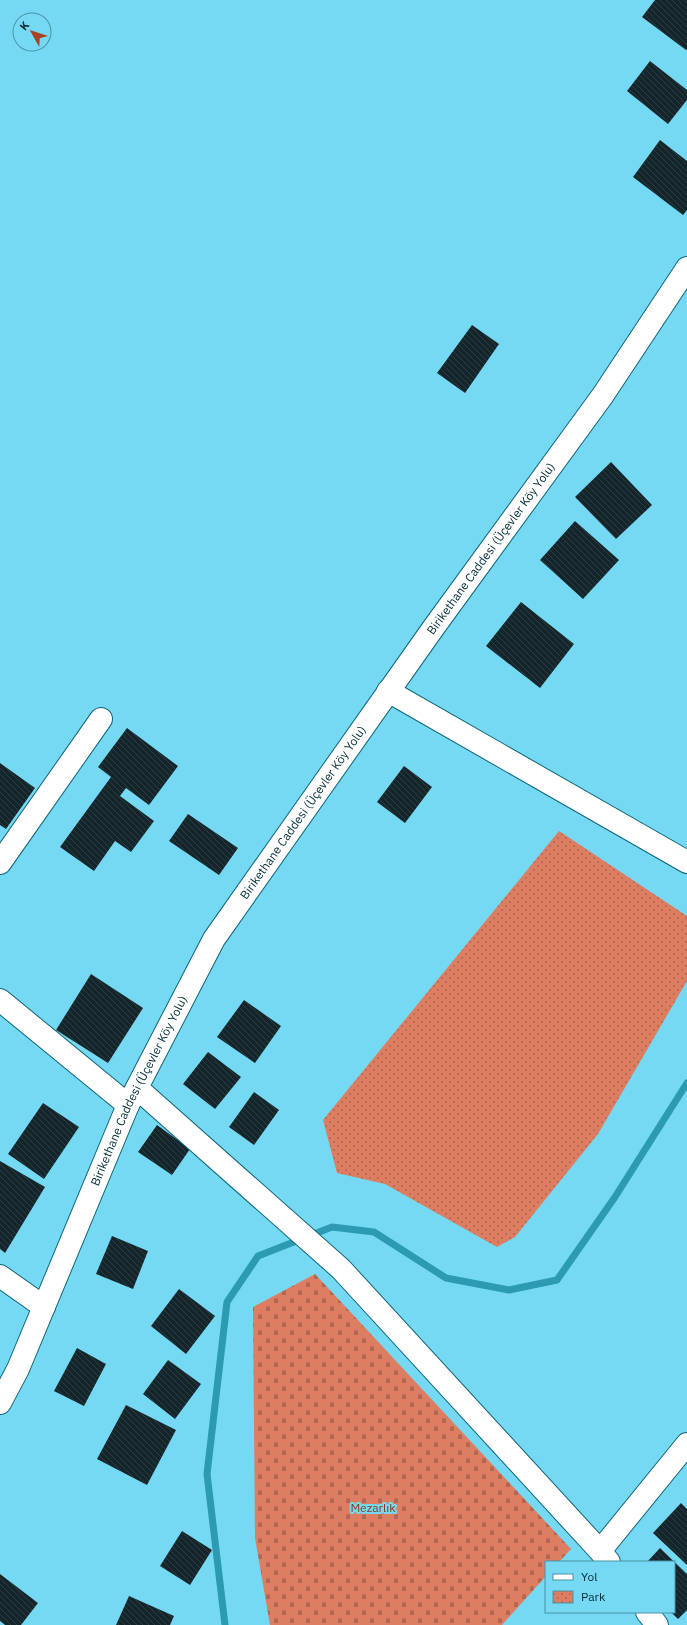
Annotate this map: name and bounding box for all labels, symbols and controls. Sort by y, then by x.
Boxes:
north arrow [12,12,52,52]
text: K [16,18,32,33]
street label: Birikethane Caddesi (Üçevler Köy Yolu) [423,460,558,637]
street label: Birikethane Caddesi (Üçevler Köy Yolu) [236,723,369,902]
street label: Birikethane Caddesi (Üçevler Köy Yolu) [87,993,190,1188]
park label: Mezarlık [350,1500,396,1515]
legend [545,1561,675,1613]
text: Yol [581,1569,598,1584]
text: Park [581,1589,606,1604]

